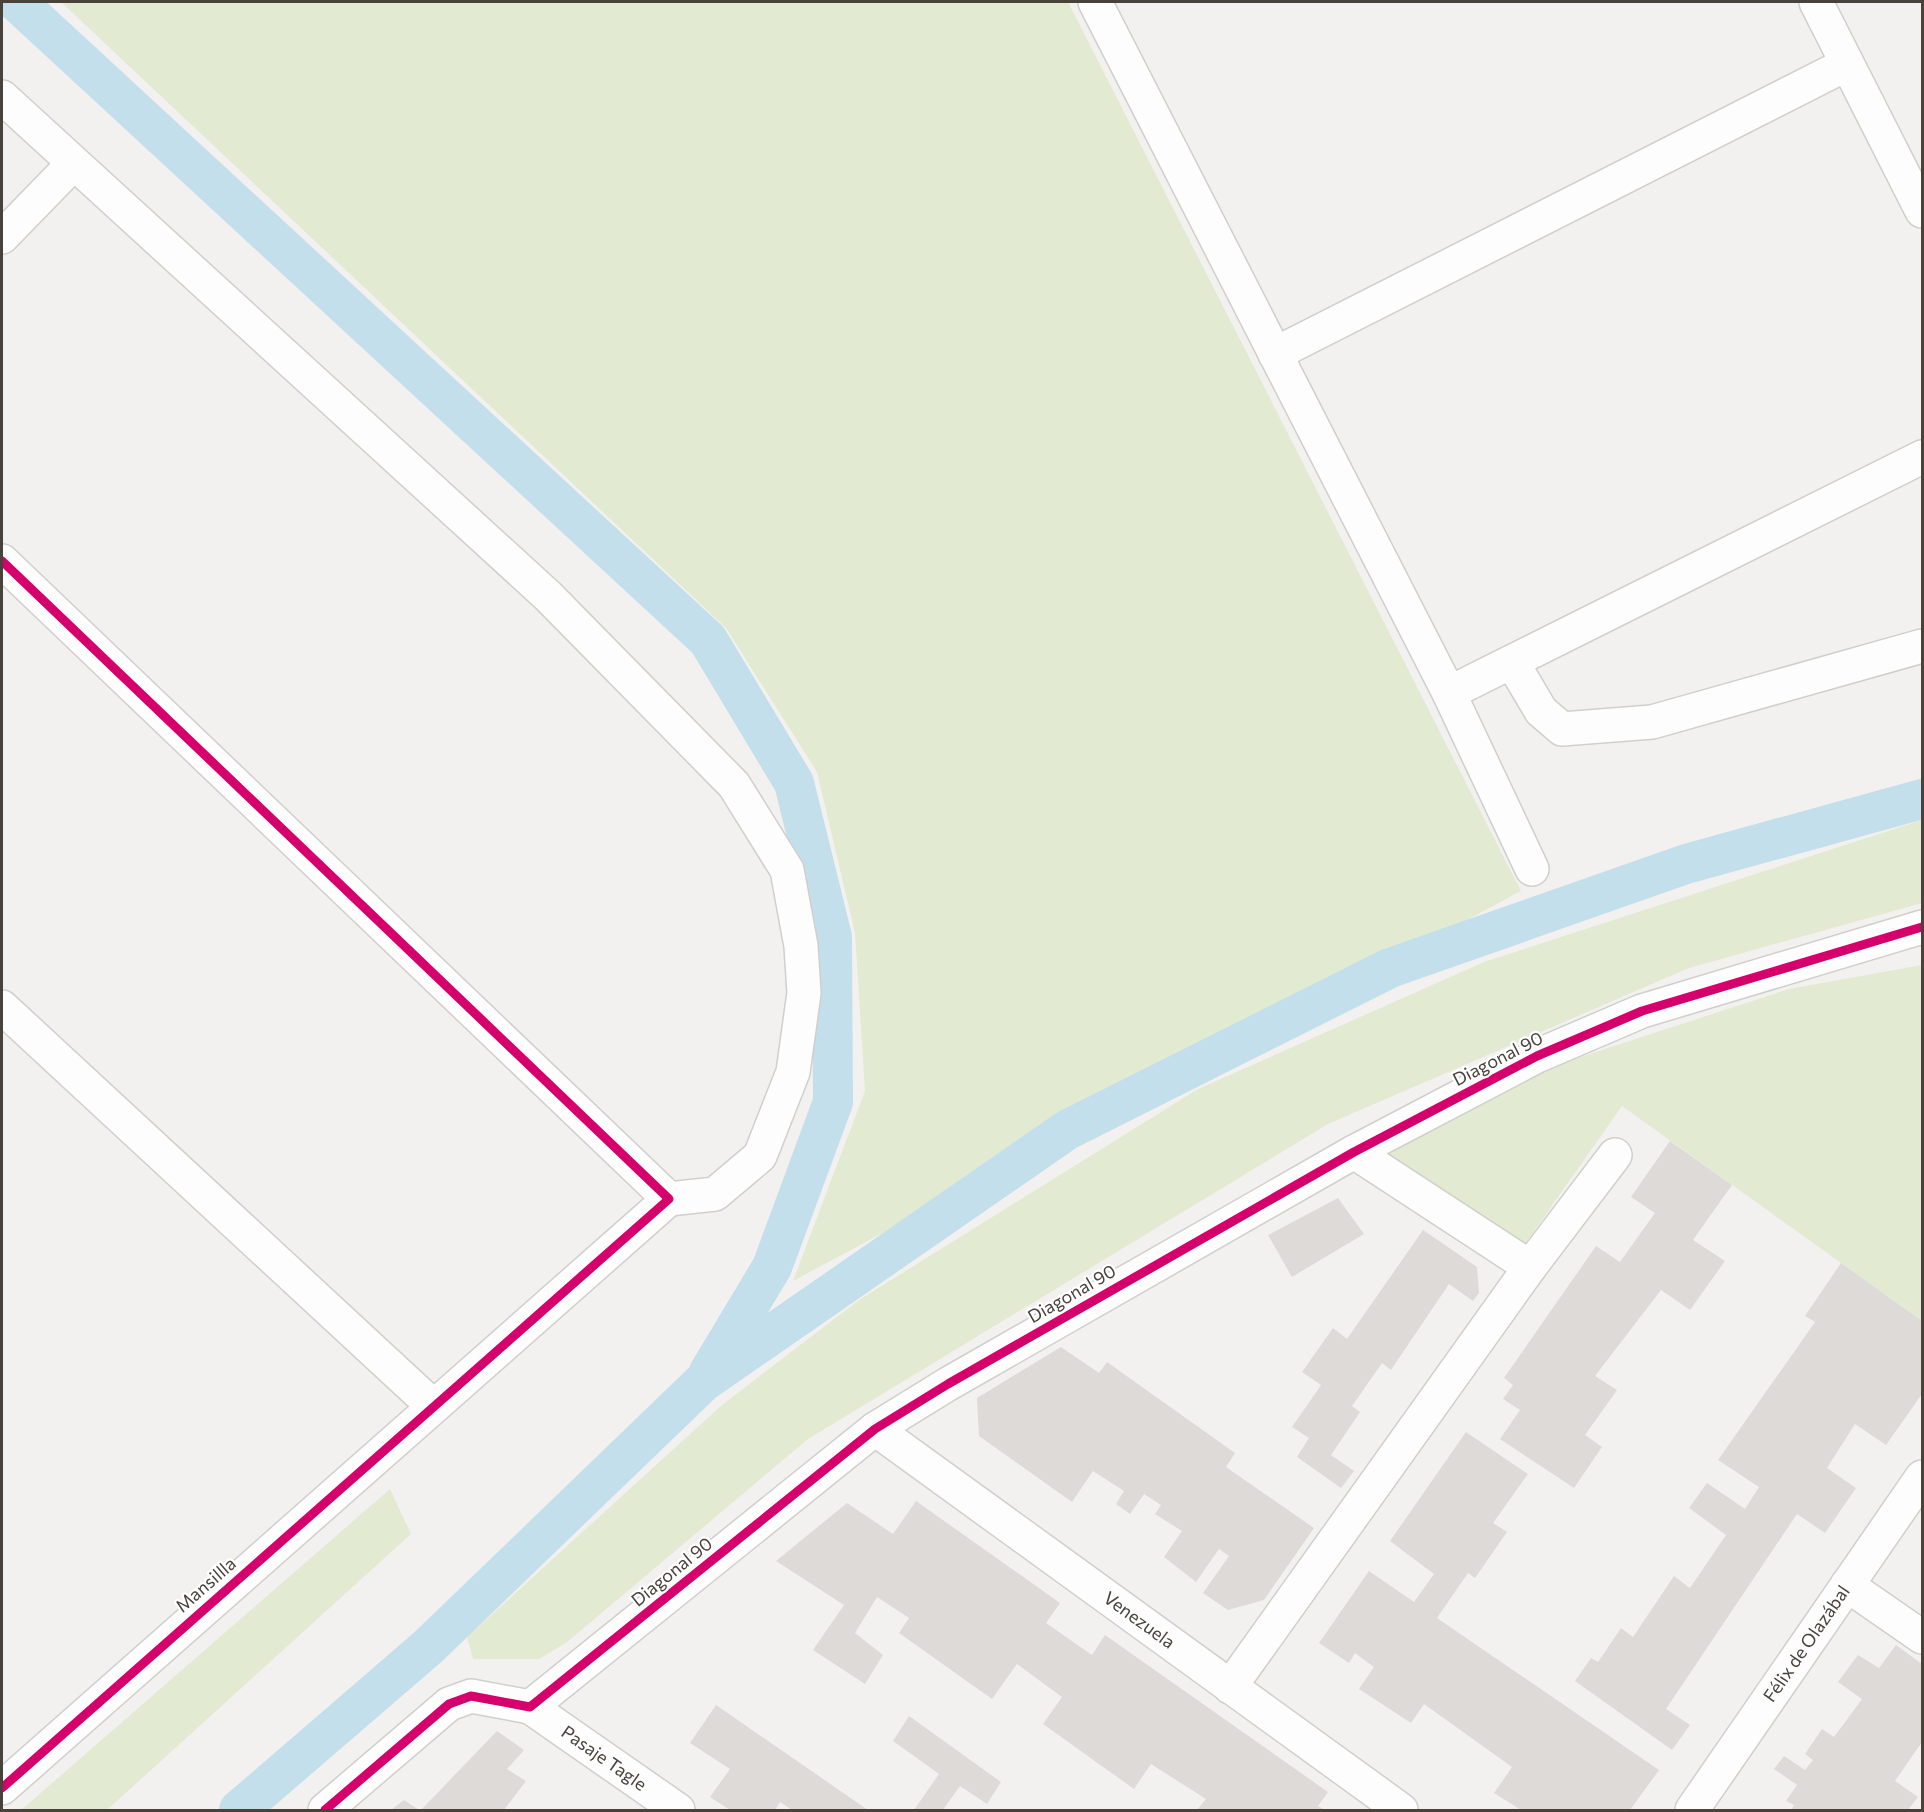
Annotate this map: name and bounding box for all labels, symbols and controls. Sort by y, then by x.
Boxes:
street label: Diagonal 90 [1449,1026,1546,1090]
street label: Diagonal 90 [1024,1259,1119,1327]
street label: Diagonal 90 [626,1532,716,1611]
street label: Mansillla [171,1552,240,1616]
street label: Félix de Olazábal [1758,1581,1854,1706]
street label: Venezuela [1100,1586,1180,1653]
street label: Pasaje Tagle [557,1720,651,1795]

